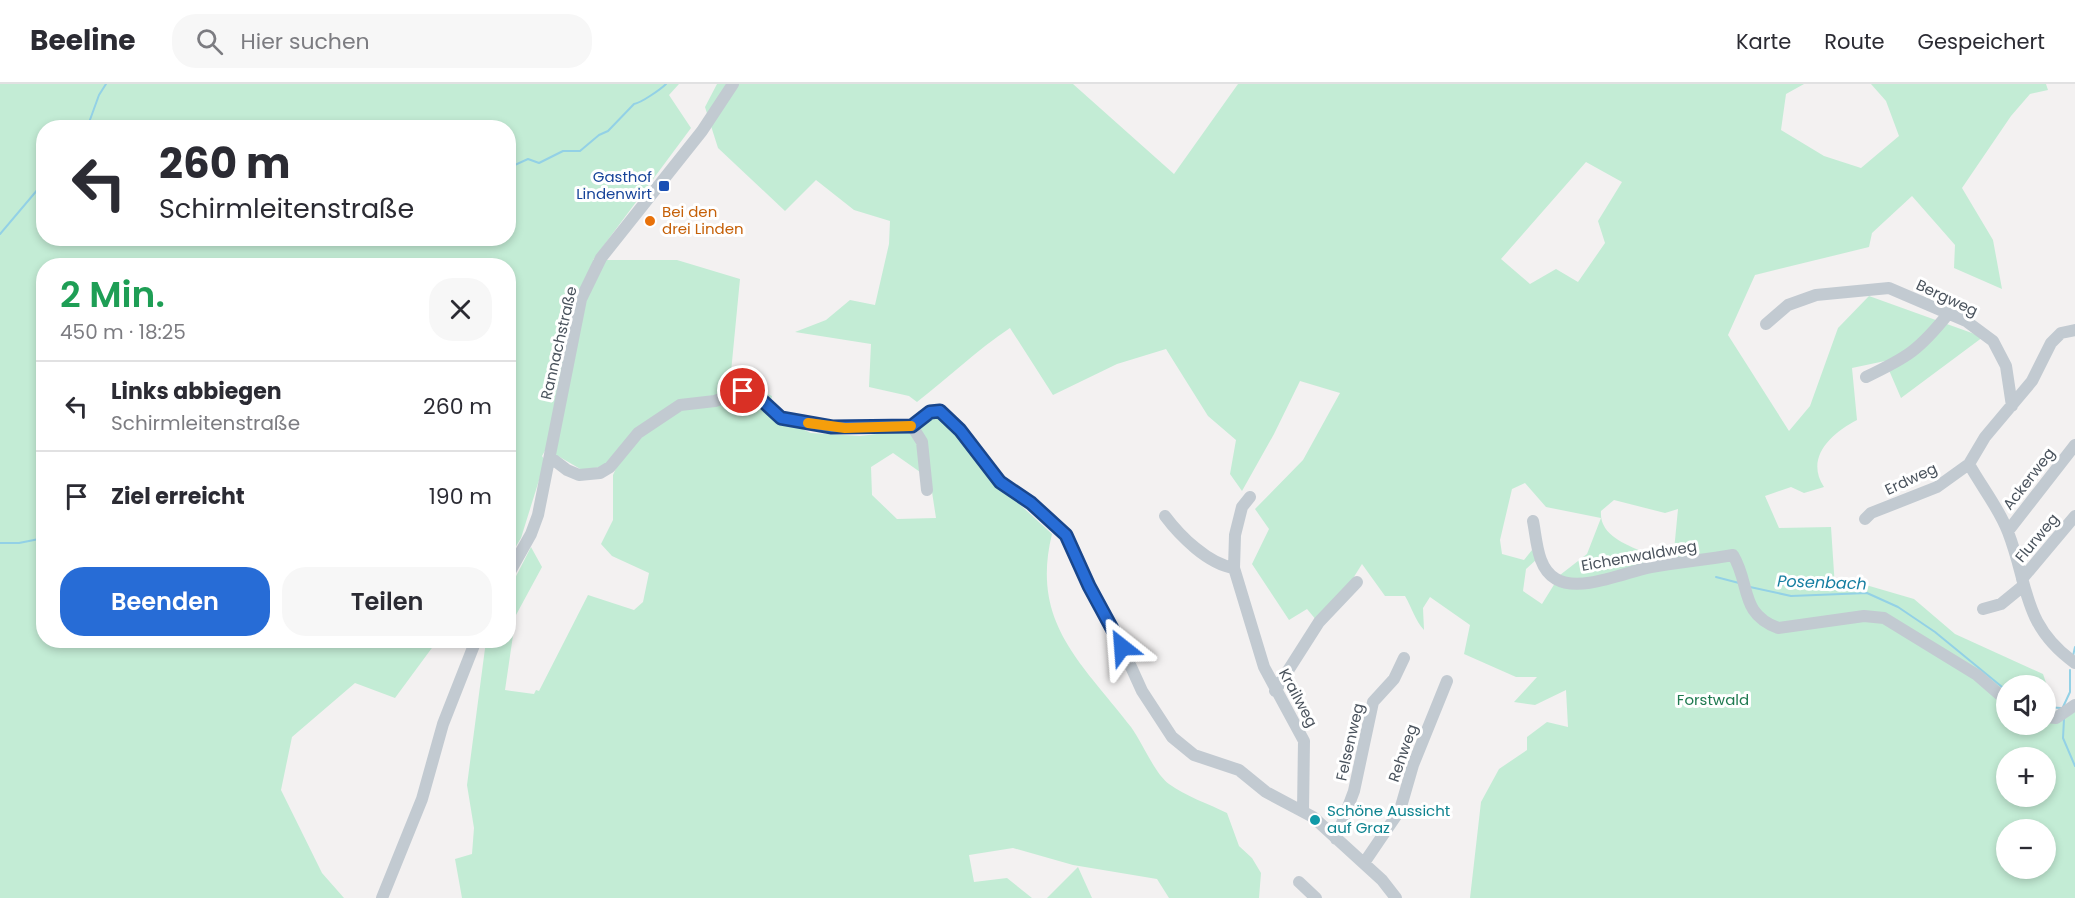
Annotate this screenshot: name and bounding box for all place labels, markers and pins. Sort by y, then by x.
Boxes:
place label: Gasthof Lindenwirt [576,166,652,204]
marker: Gasthof Lindenwirt [657,179,671,193]
place label: Bei den drei Linden [662,201,744,239]
marker: Bei den drei Linden [643,214,657,228]
pin [717,365,768,416]
place label: Schöne Aussicht auf Graz [1327,800,1450,838]
marker: Schöne Aussicht auf Graz [1308,813,1322,827]

